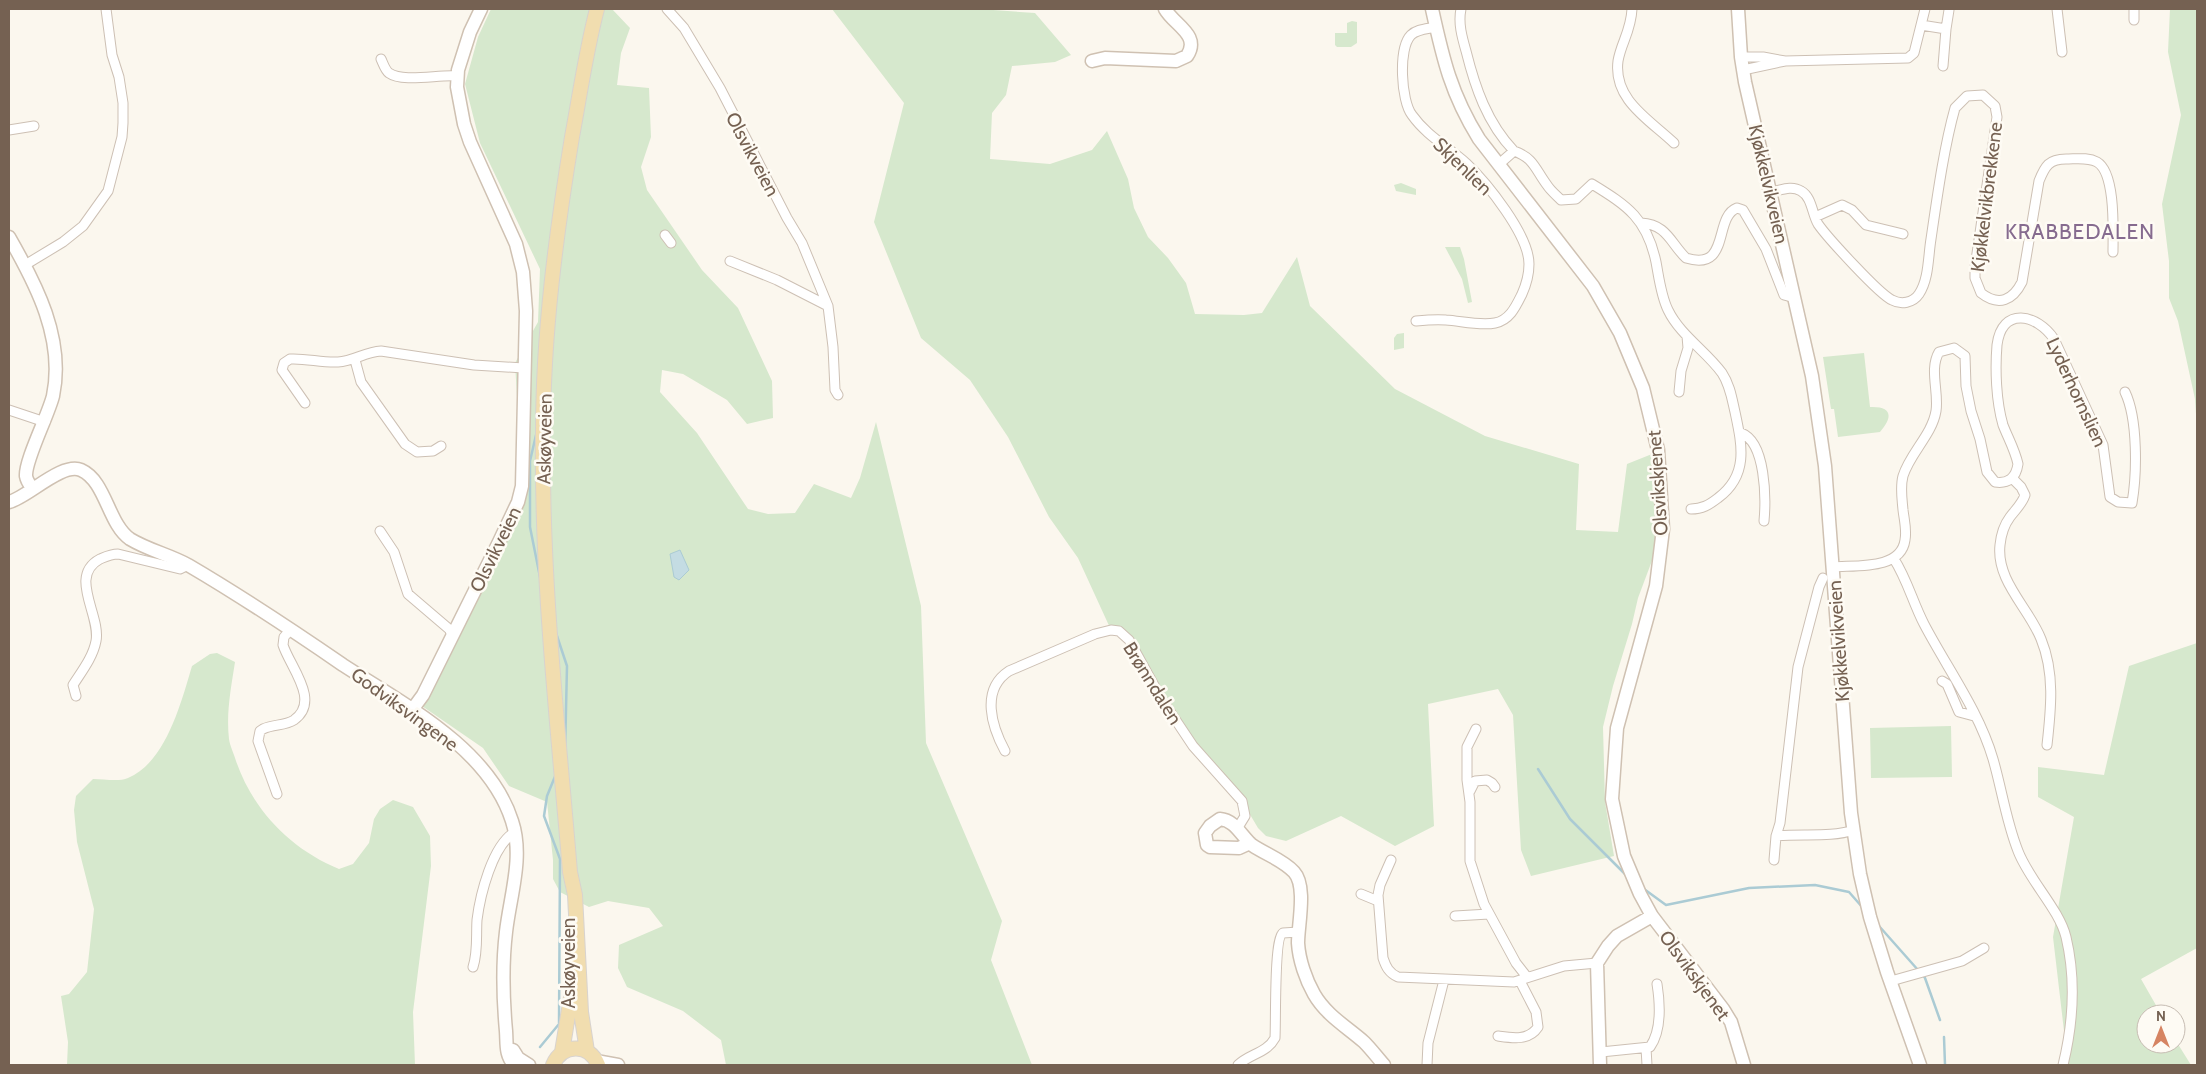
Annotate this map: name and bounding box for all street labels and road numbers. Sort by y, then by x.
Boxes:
street label: Olsvikveien [721,108,784,200]
street label: Kjøkkelvikbrekkene [1966,120,2007,273]
street label: Kjøkkelvikveien [1744,122,1793,246]
street label: Skjenlien [1429,133,1497,200]
street label: Lyderhornslien [2041,334,2112,450]
street label: Askøyveien [532,393,557,485]
street label: Olsvikskjenet [1642,429,1673,536]
street label: Olsvikveien [465,503,526,596]
street label: Kjøkkelvikveien [1823,580,1854,702]
street label: Brønndalen [1118,638,1187,729]
street label: Godviksvingene [347,663,463,756]
street label: Askøyveien [557,918,580,1008]
street label: Olsvikskjenet [1654,926,1735,1025]

